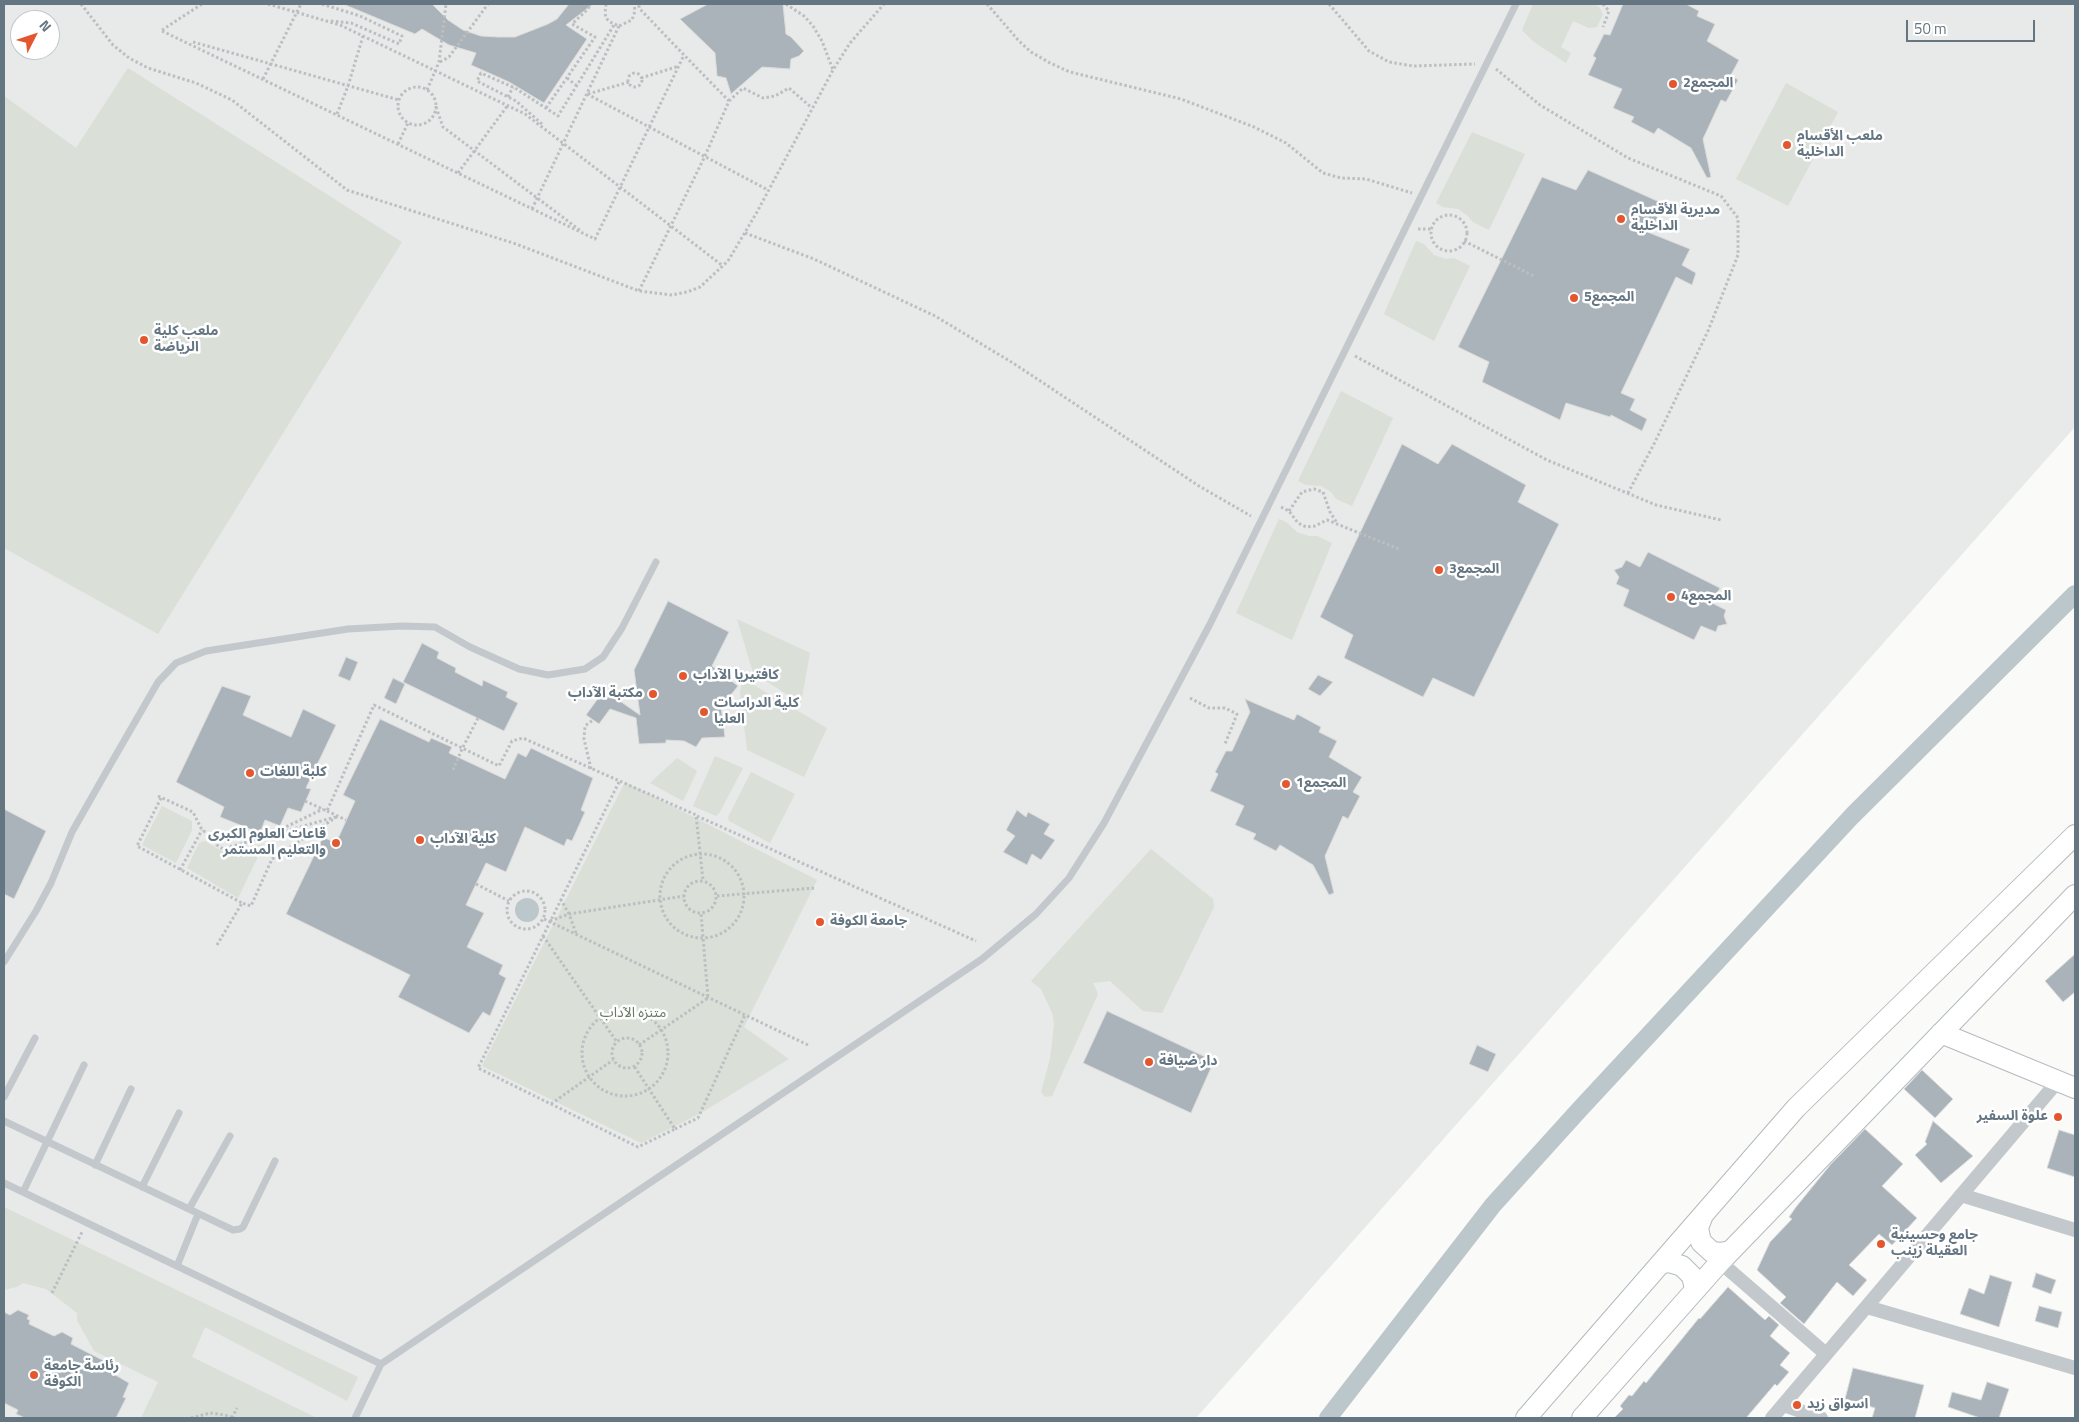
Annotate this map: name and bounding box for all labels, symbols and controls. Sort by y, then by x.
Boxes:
north arrow [10,10,60,60]
scale bar [1909,10,2038,42]
text: N [35,15,57,36]
text: 50 m [1914,17,1947,40]
place label: المجمع2 [1683,76,1733,92]
marker: المجمع2 [1667,78,1679,90]
place label: ملعب الأقسام الداخلية [1797,129,1883,162]
marker: ملعب الأقسام الداخلية [1781,139,1793,151]
place label: مديرية الأقسام الداخلية [1631,203,1720,236]
marker: مديرية الأقسام الداخلية [1615,213,1627,225]
place label: المجمع5 [1584,290,1634,306]
marker: المجمع5 [1568,292,1580,304]
place label: ملعب كلية الرياضة [154,324,218,357]
marker: ملعب كلية الرياضة [138,334,150,346]
place label: المجمع3 [1449,562,1499,578]
marker: المجمع3 [1433,564,1445,576]
place label: المجمع4 [1681,589,1731,605]
marker: المجمع4 [1665,591,1677,603]
place label: كافتيريا الآداب [693,668,779,684]
marker: كافتيريا الآداب [677,670,689,682]
place label: مكتبة الآداب [568,686,643,702]
marker: مكتبة الآداب [647,688,659,700]
place label: كلية الدراسات العليا [714,696,799,729]
marker: كلية الدراسات العليا [698,706,710,718]
place label: كلبة اللغات [260,765,327,781]
marker: كلبة اللغات [244,767,256,779]
place label: المجمع1 [1296,776,1346,792]
marker: المجمع1 [1280,778,1292,790]
place label: قاعات العلوم الكبرى والتعليم المستمر [208,827,326,860]
place label: كلية الآداب [430,832,496,848]
marker: كلية الآداب [414,834,426,846]
marker: قاعات العلوم الكبرى والتعليم المستمر [330,837,342,849]
place label: جامعة الكوفة [830,914,907,930]
marker: جامعة الكوفة [814,916,826,928]
park label: متنزه الآداب [600,1006,666,1022]
place label: دار ضيافة [1159,1054,1218,1070]
marker: دار ضيافة [1143,1056,1155,1068]
place label: علوة السفير [1977,1109,2048,1125]
marker: علوة السفير [2052,1111,2064,1123]
place label: جامع وحسينية العقيلة زينب [1891,1228,1978,1260]
marker: جامع وحسينية العقيلة زينب [1875,1238,1887,1250]
place label: رئاسة جامعة الكوفة [44,1359,119,1391]
marker: رئاسة جامعة الكوفة [28,1369,40,1381]
place label: اسواق زيد [1807,1397,1868,1413]
marker: اسواق زيد [1791,1399,1803,1411]

